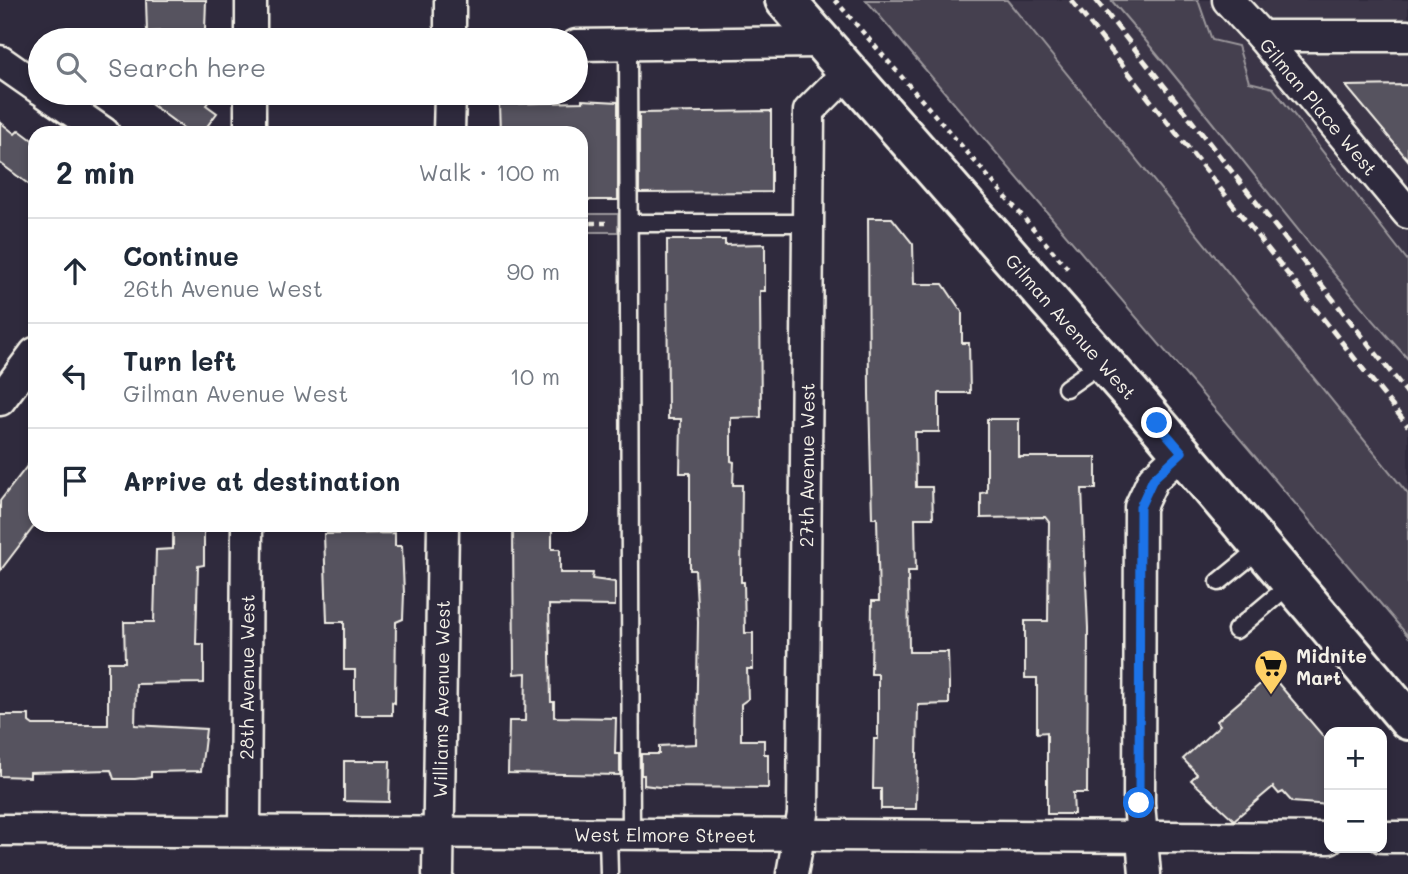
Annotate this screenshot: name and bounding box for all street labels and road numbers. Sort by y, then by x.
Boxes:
street label: Gilman Place West [1255,32,1384,180]
street label: Gilman Avenue West [1001,248,1142,404]
street label: 27th Avenue West [793,383,819,547]
street label: 28th Avenue West [233,594,259,760]
street label: Williams Avenue West [427,600,454,798]
street label: West Elmore Street [574,821,756,847]

